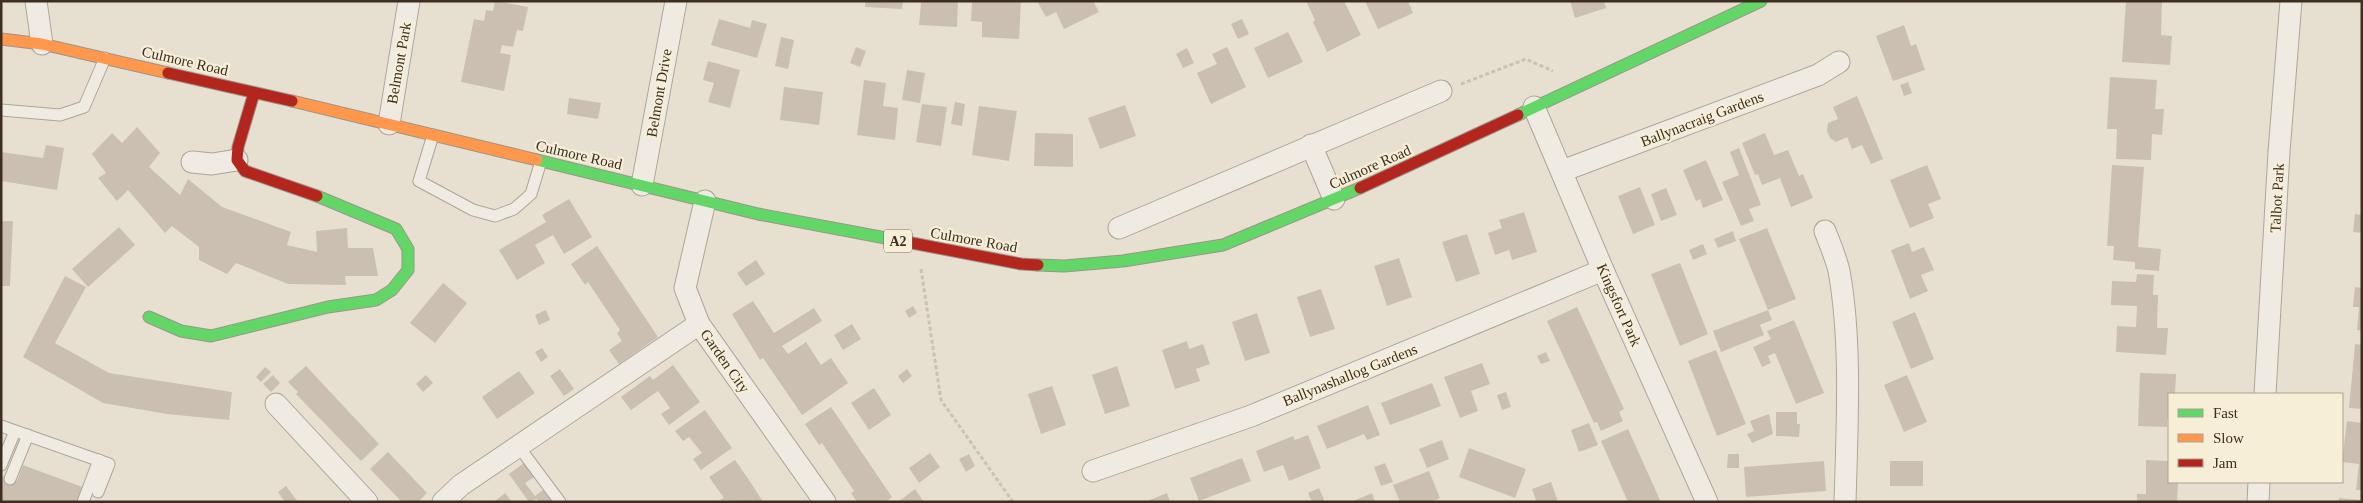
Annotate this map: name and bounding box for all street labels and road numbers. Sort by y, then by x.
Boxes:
street label: Belmont Park [384,20,414,105]
street label: Culmore Road [140,43,230,79]
street label: Belmont Drive [643,47,675,138]
street label: Ballynacraig Gardens [1638,88,1766,150]
street label: Culmore Road [534,137,624,173]
street label: Culmore Road [1327,142,1414,192]
street label: Talbot Park [2267,162,2287,233]
street label: Culmore Road [929,224,1019,256]
road number: A2 [884,230,912,252]
street label: Kingsfort Park [1594,261,1645,349]
street label: Garden City [697,326,753,396]
street label: Ballynashallog Gardens [1280,341,1420,409]

